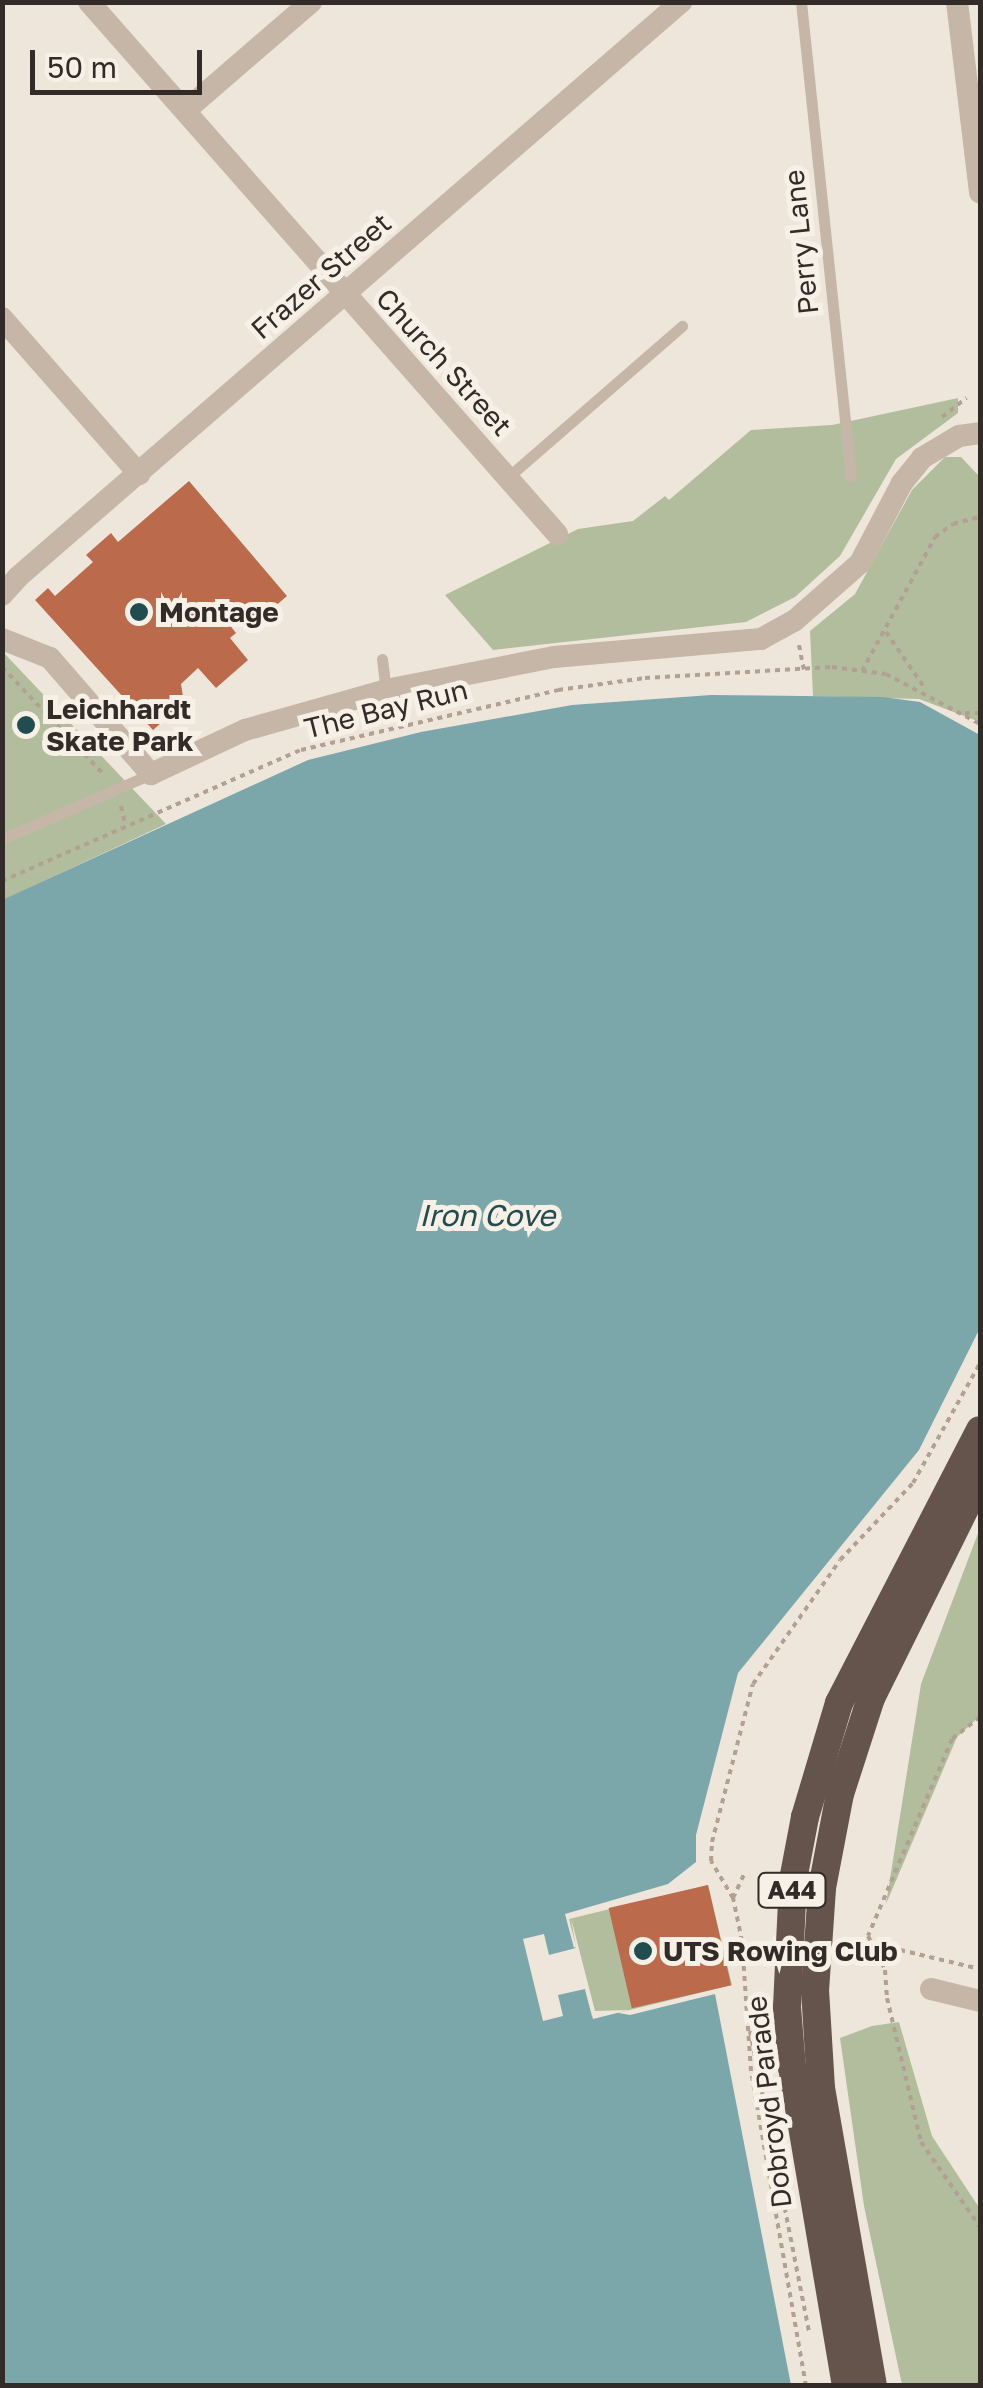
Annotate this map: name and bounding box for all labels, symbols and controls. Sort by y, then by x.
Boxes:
scale bar [35,30,208,92]
text: 50 m [47,49,117,85]
street label: Perry Lane [777,168,825,316]
street label: Frazer Street [244,206,398,346]
street label: Church Street [369,282,519,442]
place label: Montage [159,595,279,629]
marker: Montage [128,601,150,623]
street label: The Bay Run [301,672,471,746]
place label: Leichhardt Skate Park [46,692,193,758]
marker: Leichhardt Skate Park [15,714,37,736]
water label: Iron Cove [419,1197,555,1233]
road number: A44 [757,1870,827,1910]
place label: UTS Rowing Club [663,1934,898,1968]
marker: UTS Rowing Club [632,1940,654,1962]
street label: Dobroyd Parade [739,1994,799,2210]

